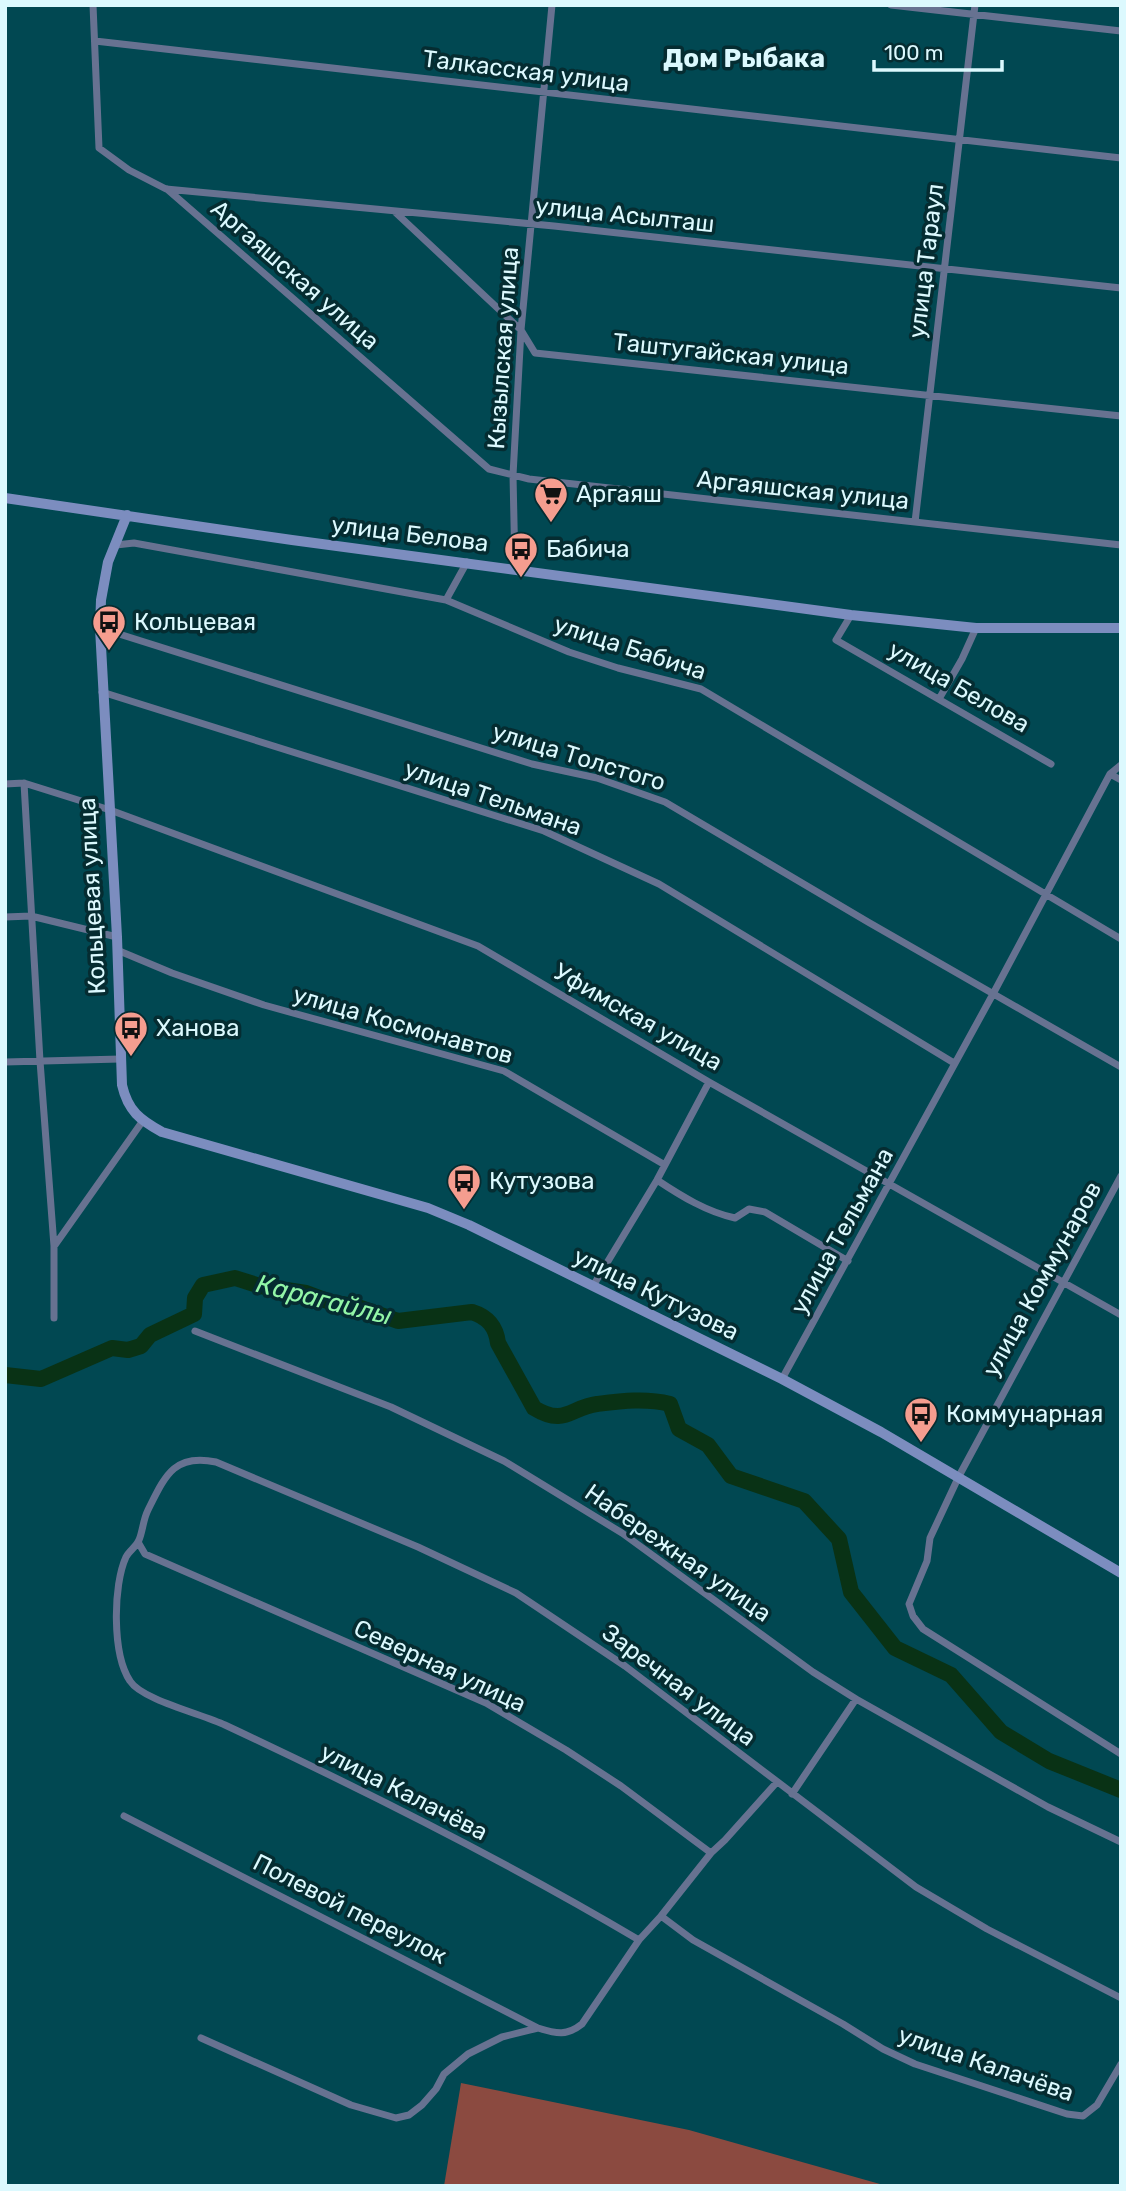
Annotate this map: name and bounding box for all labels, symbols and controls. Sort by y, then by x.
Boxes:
scale bar [874,28,1002,72]
text: 100 m [884,40,943,65]
district label: Дом Рыбака [663,43,825,74]
street label: Талкасская улица [421,44,631,98]
street label: улица Тараул [903,182,949,340]
street label: улица Асылташ [534,192,716,238]
street label: Аргаяшская улица [205,194,385,356]
street label: Кызылская улица [482,246,524,450]
street label: Таштугайская улица [612,328,850,380]
street label: Аргаяшская улица [695,465,911,515]
supermarket icon: Аргаяш [532,475,570,524]
place label: Аргаяш [576,480,662,508]
street label: улица Белова [330,510,490,558]
bus stop icon: Бабича [502,530,540,579]
place label: Бабича [546,535,630,563]
bus stop icon: Кольцевая [90,603,128,652]
place label: Кольцевая [134,608,256,636]
street label: улица Бабича [550,610,710,686]
street label: улица Белова [884,635,1034,739]
street label: улица Толстого [489,717,669,797]
street label: улица Тельмана [401,755,585,841]
street label: Кольцевая улица [73,797,111,995]
street label: Уфимская улица [549,957,727,1077]
street label: улица Космонавтов [290,980,516,1070]
bus stop icon: Ханова [112,1009,150,1058]
place label: Ханова [156,1014,240,1042]
street label: улица Тельмана [785,1143,899,1319]
bus stop icon: Кутузова [445,1162,483,1211]
place label: Кутузова [489,1167,595,1195]
street label: улица Коммунаров [977,1177,1107,1381]
street label: улица Кутузова [569,1242,743,1346]
water label: Карагайлы [253,1268,395,1332]
bus stop icon: Коммунарная [902,1395,940,1444]
place label: Коммунарная [946,1400,1103,1428]
street label: Набережная улица [580,1478,776,1628]
street label: Северная улица [350,1614,530,1718]
street label: Заречная улица [597,1618,761,1752]
street label: улица Калачёва [316,1738,492,1846]
street label: Полевой переулок [248,1848,452,1970]
street label: улица Калачёва [894,2021,1078,2107]

